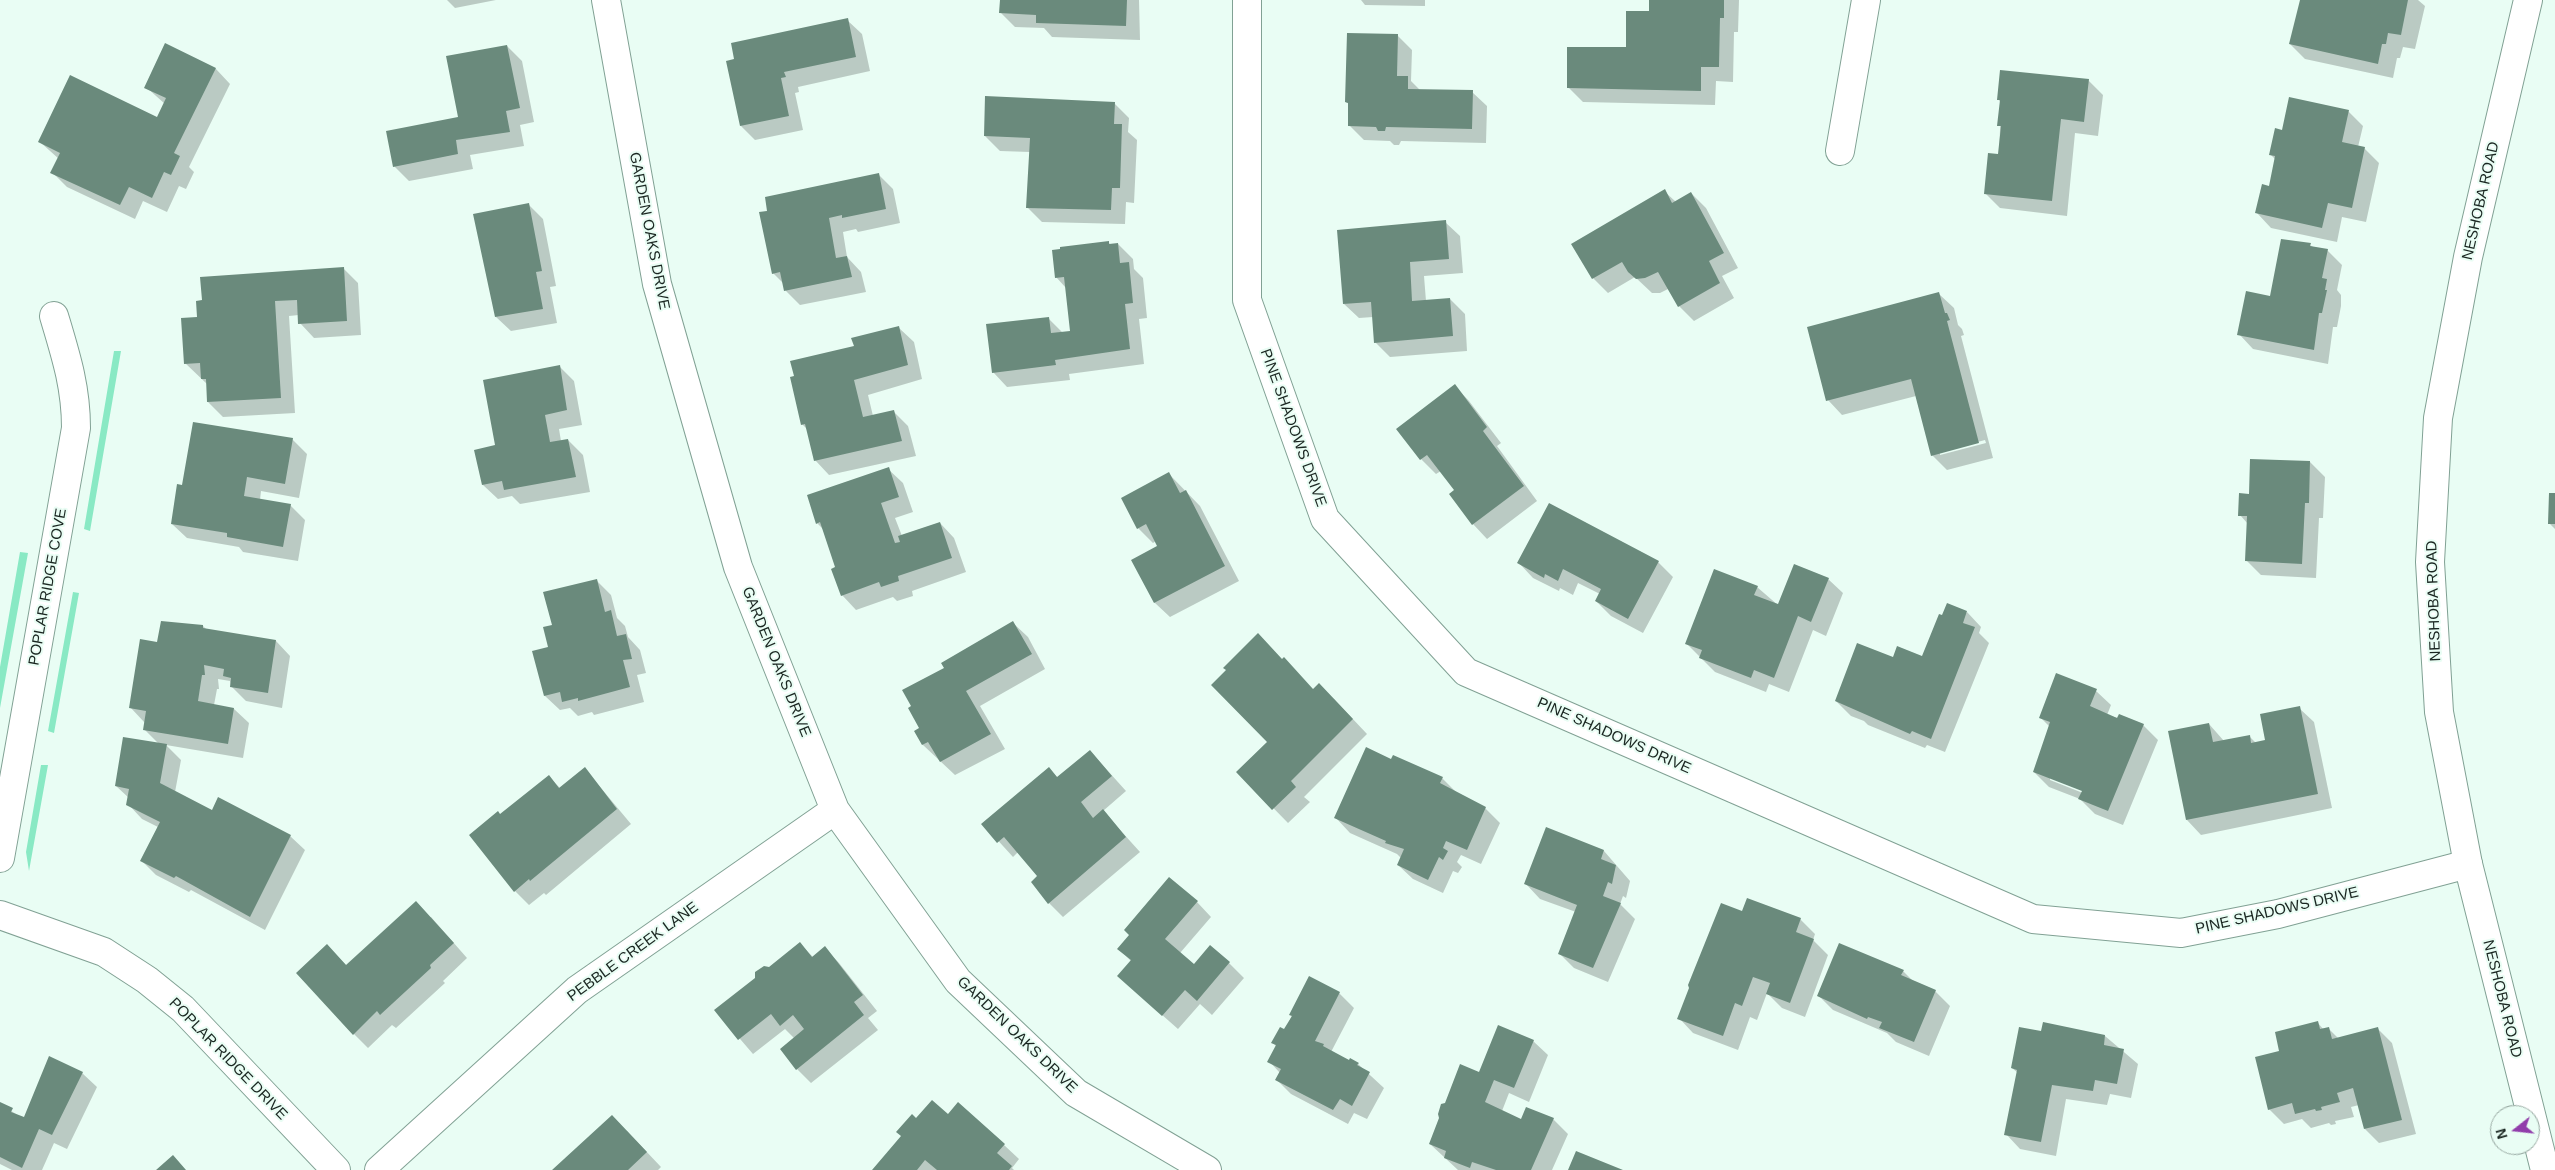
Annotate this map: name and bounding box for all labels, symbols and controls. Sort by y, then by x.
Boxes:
street label: NESHOBA ROAD [2459,140,2503,262]
street label: GARDEN OAKS DRIVE [625,151,673,311]
street label: PINE SHADOWS DRIVE [1256,347,1330,509]
street label: POPLAR RIDGE COVE [25,507,71,667]
street label: NESHOBA ROAD [2423,540,2445,662]
street label: GARDEN OAKS DRIVE [738,584,814,740]
street label: PINE SHADOWS DRIVE [1534,694,1694,778]
street label: PINE SHADOWS DRIVE [2194,883,2360,939]
street label: PEBBLE CREEK LANE [564,898,702,1006]
street label: NESHOBA ROAD [2479,938,2525,1060]
street label: GARDEN OAKS DRIVE [953,973,1081,1097]
street label: POPLAR RIDGE DRIVE [165,994,291,1124]
north arrow [2490,1105,2540,1155]
text: N [2492,1127,2511,1141]

